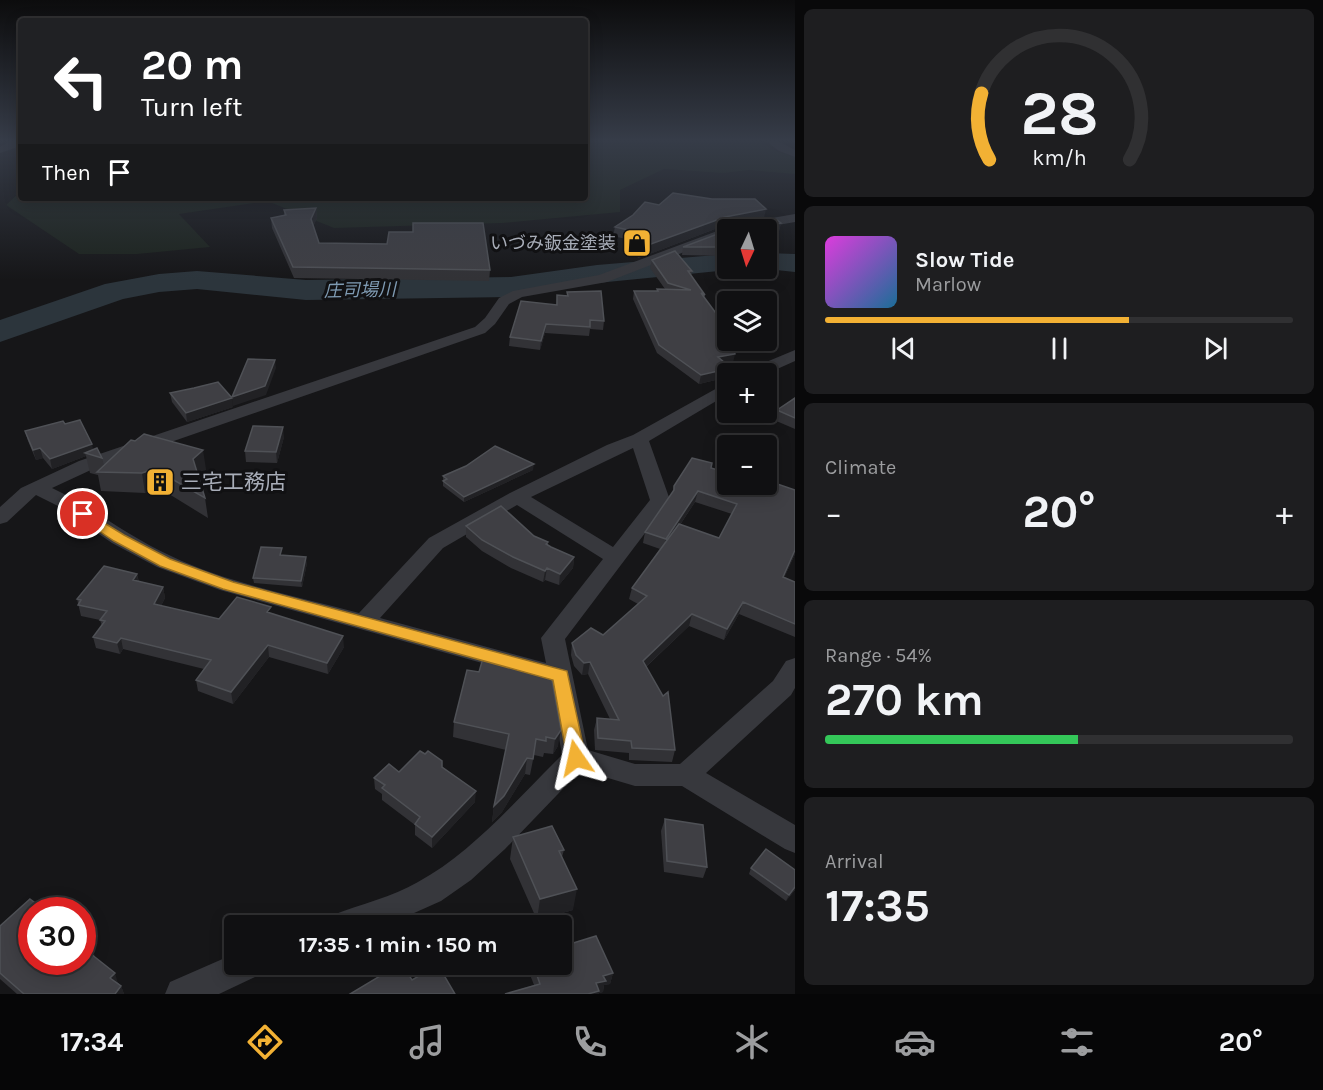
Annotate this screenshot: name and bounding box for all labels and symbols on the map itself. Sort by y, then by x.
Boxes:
north arrow [717,219,777,279]
shop icon: いづみ鈑金塗装 [621,227,653,259]
place label: いづみ鈑金塗装 [490,232,616,254]
water label: 庄司場川 [324,278,398,302]
building icon: 三宅工務店 [144,466,176,498]
place label: 三宅工務店 [181,470,286,494]
pin [57,488,108,539]
position arrow [544,726,608,790]
speed limit sign: 30 [18,897,96,975]

